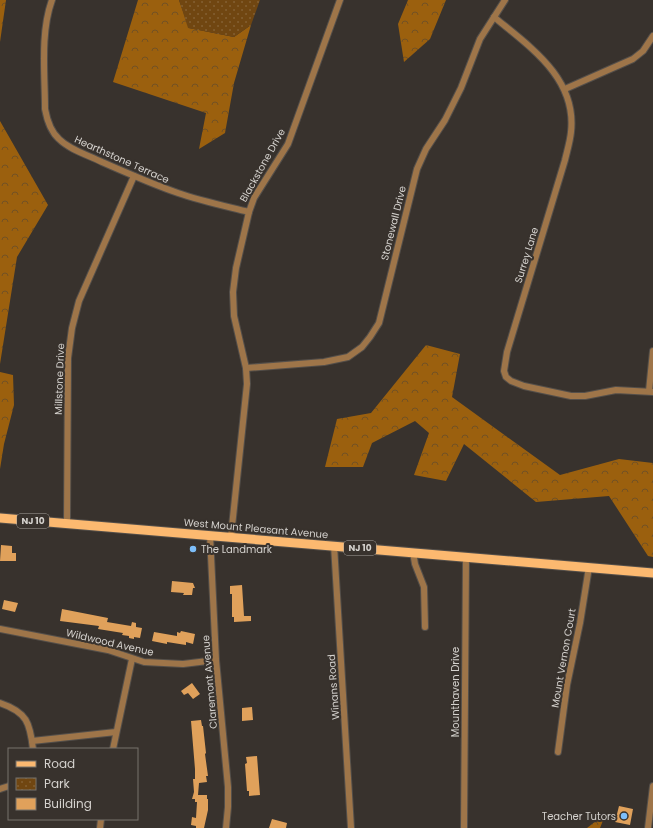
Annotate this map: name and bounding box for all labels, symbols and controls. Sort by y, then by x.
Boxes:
street label: Blackstone Drive [236,126,289,205]
street label: Hearthstone Terrace [72,132,172,187]
street label: Stonewall Drive [377,184,410,262]
street label: Surrey Lane [511,225,542,285]
street label: Millstone Drive [51,343,68,415]
road number: NJ 10 [17,514,49,528]
street label: West Mount Pleasant Avenue [183,515,329,542]
road number: NJ 10 [344,541,376,555]
place label: The Landmark [201,542,273,557]
marker: The Landmark [188,544,198,554]
street label: Mount Vernon Court [547,607,580,709]
street label: Wildwood Avenue [65,625,155,660]
street label: Claremont Avenue [198,635,221,729]
street label: Mounthaven Drive [448,647,463,737]
street label: Winans Road [324,654,343,720]
legend [8,748,138,820]
text: Road [44,755,75,772]
text: Park [44,775,71,792]
text: Building [44,795,92,812]
place label: Teacher Tutors [542,809,616,824]
marker: Teacher Tutors [619,811,629,821]

